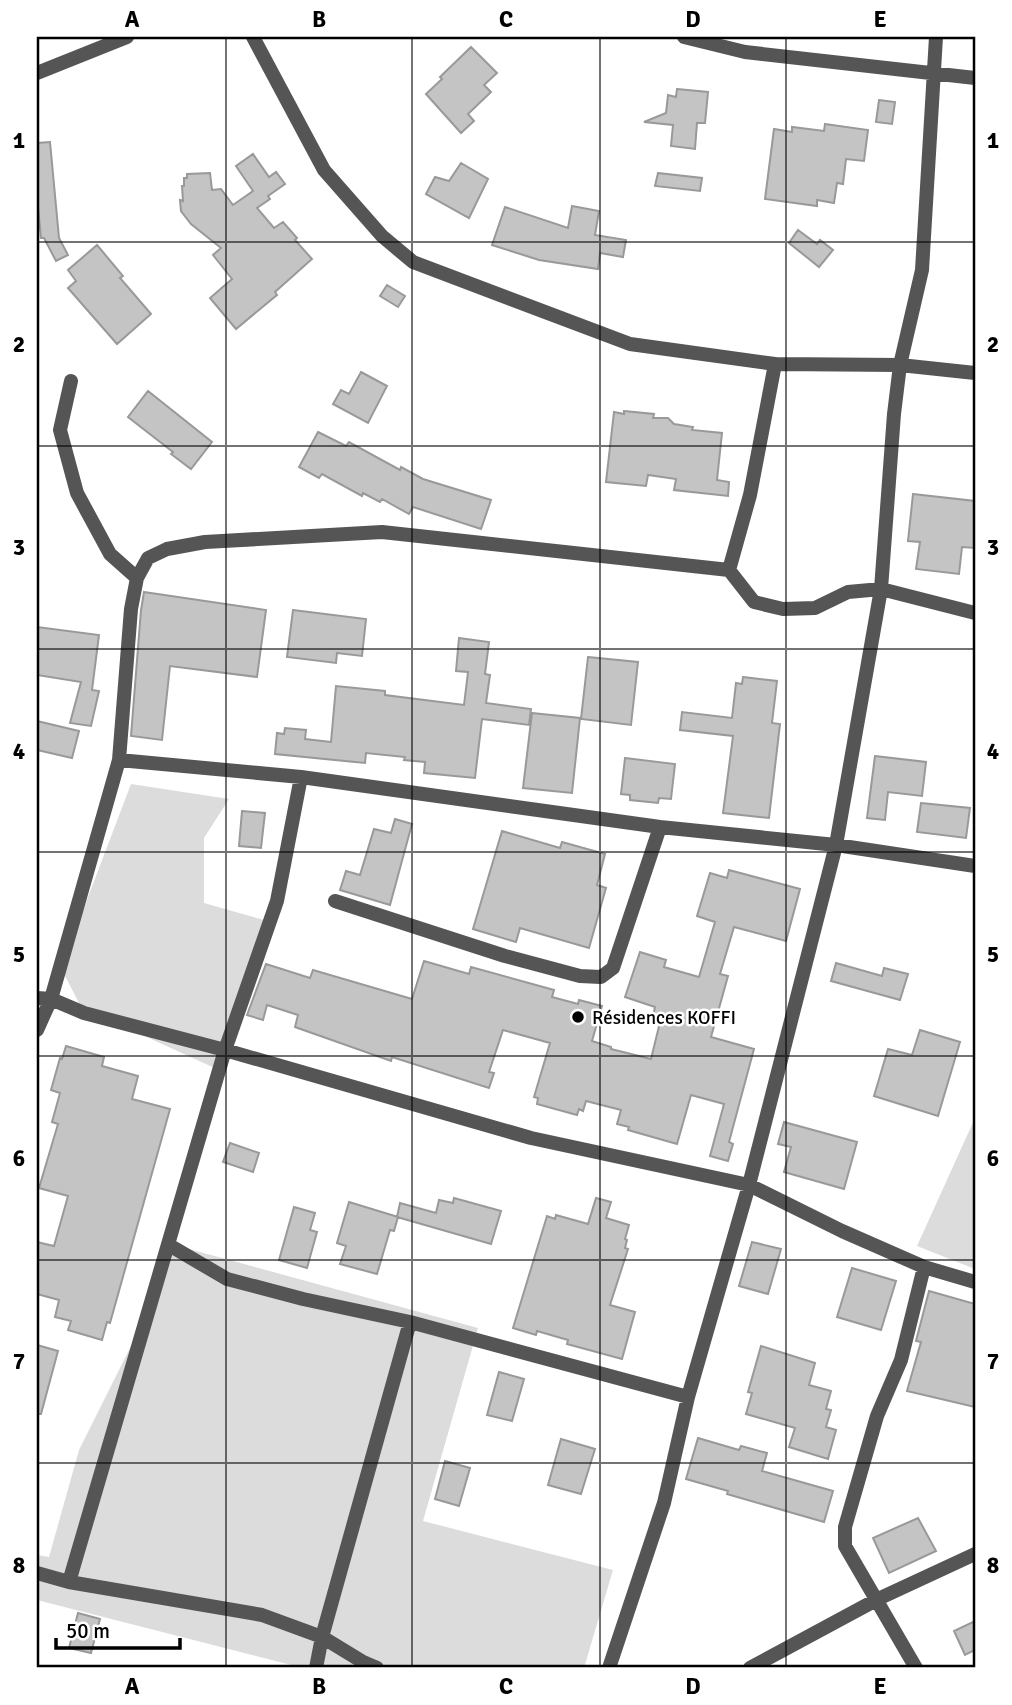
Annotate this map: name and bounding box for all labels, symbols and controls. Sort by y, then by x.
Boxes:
text: A [125,5,140,34]
text: B [312,5,326,34]
text: C [499,5,513,34]
text: D [685,5,701,34]
text: E [873,5,887,34]
text: 1 [13,126,25,155]
text: 1 [987,126,999,155]
text: 2 [13,330,25,359]
text: 2 [987,330,999,359]
text: 3 [13,533,25,562]
text: 3 [987,533,999,562]
text: 4 [13,737,25,766]
text: 4 [987,737,999,766]
text: 5 [13,940,25,969]
text: 5 [987,940,999,969]
place label: Résidences KOFFI [592,1006,736,1030]
marker: Résidences KOFFI [570,1009,586,1025]
text: 6 [13,1144,25,1173]
text: 6 [987,1144,999,1173]
text: 7 [13,1347,25,1376]
text: 7 [987,1347,999,1376]
text: 8 [13,1551,25,1580]
text: 8 [987,1551,999,1580]
scale bar [56,1607,180,1651]
text: 50 m [66,1618,110,1644]
text: A [125,1672,140,1701]
text: B [312,1672,326,1701]
text: C [499,1672,513,1701]
text: D [685,1672,701,1701]
text: E [873,1672,887,1701]

